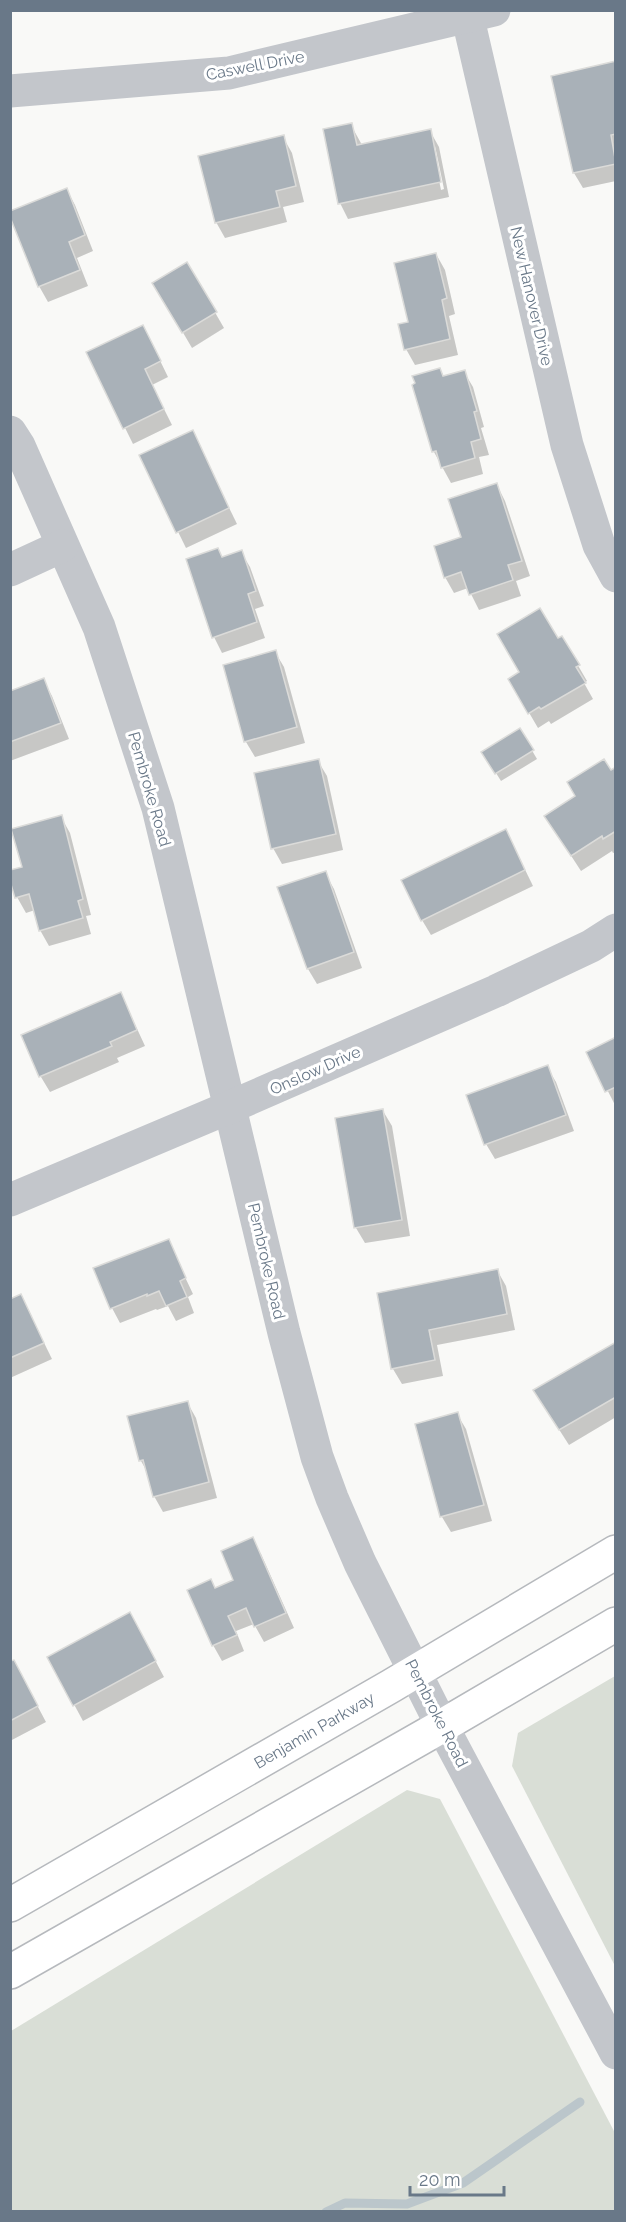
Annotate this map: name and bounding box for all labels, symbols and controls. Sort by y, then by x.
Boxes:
street label: Caswell Drive [204,47,306,84]
street label: New Hanover Drive [506,225,557,368]
street label: Pembroke Road [124,730,175,849]
street label: Onslow Drive [267,1042,364,1099]
street label: Pembroke Road [244,1201,289,1321]
street label: Pembroke Road [401,1656,472,1770]
street label: Benjamin Parkway [251,1688,378,1773]
scale bar [410,2159,504,2197]
text: 20 m [419,2169,461,2190]

